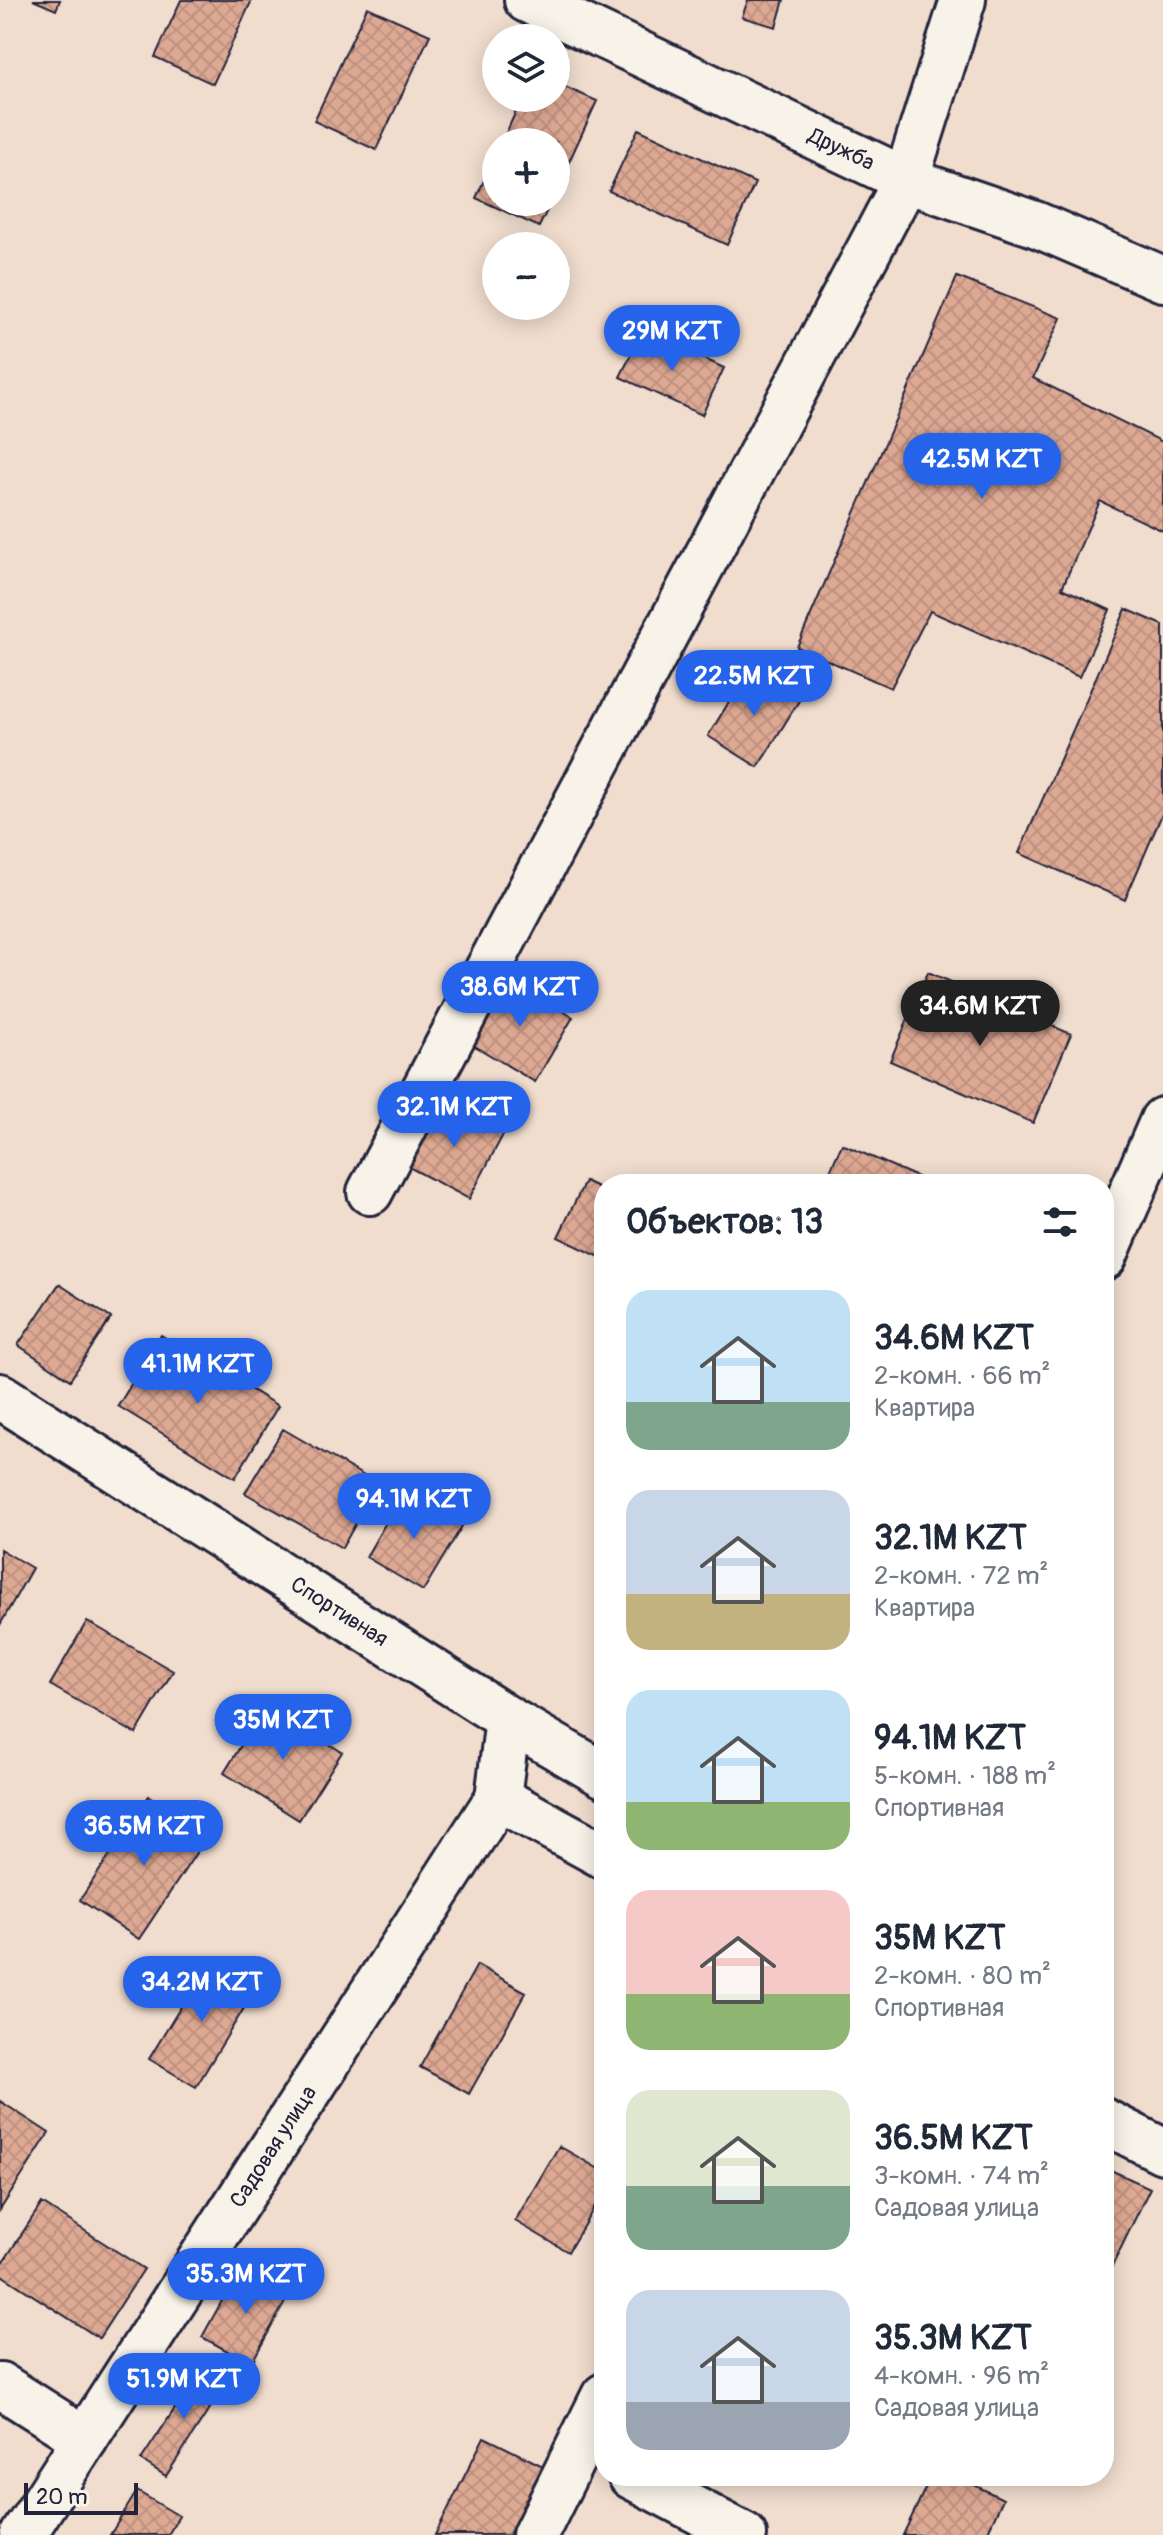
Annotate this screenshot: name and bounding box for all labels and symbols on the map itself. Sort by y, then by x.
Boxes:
street label: Дружба [803,121,879,177]
pin: 29M KZT [598,305,746,373]
pin: 42.5M KZT [890,433,1074,501]
pin: 22.5M KZT [662,650,846,718]
pin: 38.6M KZT [428,961,612,1029]
pin: 34.6M KZT [888,980,1072,1048]
pin: 32.1M KZT [362,1081,546,1149]
pin: 41.1M KZT [106,1338,290,1406]
pin: 94.1M KZT [322,1473,506,1541]
street label: Спортивная [285,1570,393,1653]
pin: 35M KZT [209,1694,357,1762]
pin: 36.5M KZT [52,1800,236,1868]
pin: 34.2M KZT [110,1956,294,2024]
street label: Садовая улица [224,2080,323,2213]
pin: 35.3M KZT [154,2248,338,2316]
pin: 51.9M KZT [92,2353,276,2421]
scale bar [24,2479,138,2515]

